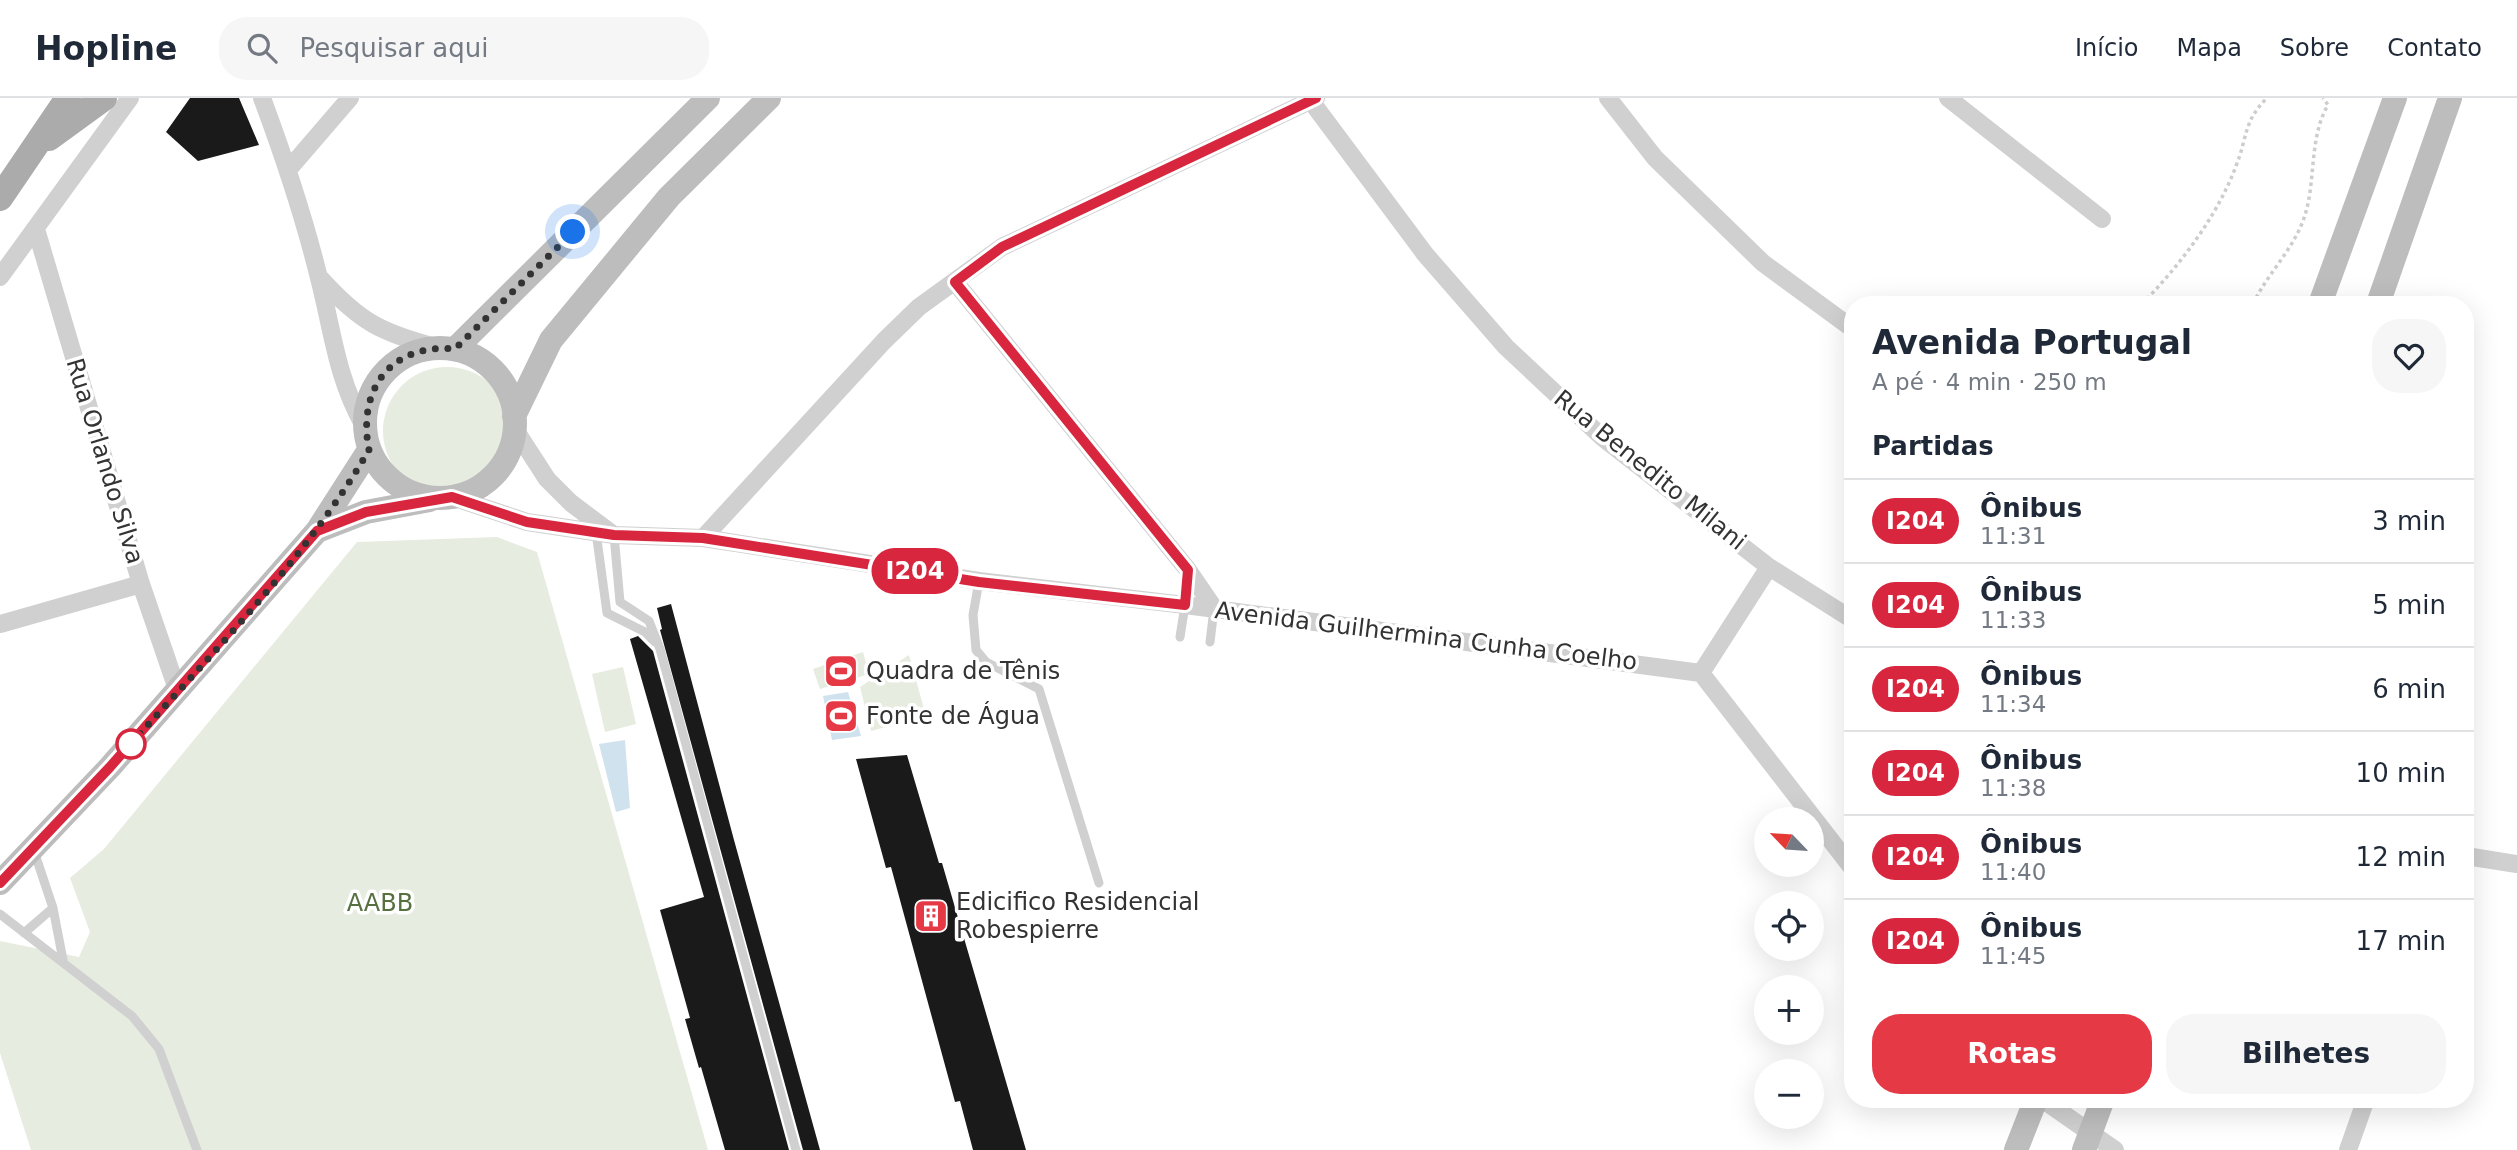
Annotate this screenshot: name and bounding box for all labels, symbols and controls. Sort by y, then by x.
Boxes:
search box [219,17,709,80]
text: Hopline [35,29,177,68]
icon: search [243,29,281,67]
text: Pesquisar aqui [299,33,489,63]
text: Início [2075,34,2139,62]
text: Mapa [2177,34,2242,62]
text: Sobre [2280,34,2349,62]
text: Contato [2387,34,2482,62]
your location [555,214,590,249]
button: heart [2372,319,2446,393]
text: Avenida Portugal [1872,323,2192,362]
street label: Rua Orlando Silva [60,355,150,567]
text: A pé · 4 min · 250 m [1872,369,2107,395]
street label: Rua Benedito Milani [1548,384,1752,556]
text: Partidas [1872,431,1994,461]
text: Ônibus [1980,493,2082,523]
text: 3 min [2372,506,2446,536]
text: I204 [1886,507,1945,535]
text: 11:31 [1980,523,2046,549]
line badge: I204 [866,548,964,594]
text: I204 [885,557,945,585]
text: Ônibus [1980,577,2082,607]
text: 5 min [2372,590,2446,620]
text: I204 [1886,591,1945,619]
street label: Avenida Guilhermina Cunha Coelho [1213,596,1639,676]
text: 11:33 [1980,607,2046,633]
sports icon: Quadra de Tênis [822,652,860,690]
place label: Quadra de Tênis [866,657,1060,685]
text: Ônibus [1980,661,2082,691]
text: 6 min [2372,674,2446,704]
text: I204 [1886,675,1945,703]
text: 11:34 [1980,691,2046,717]
sports icon: Fonte de Água [822,697,860,735]
place label: Fonte de Água [866,701,1040,730]
unlabelled marker [116,729,146,759]
text: Ônibus [1980,745,2082,775]
text: 10 min [2356,758,2446,788]
text: I204 [1886,759,1945,787]
text: 11:38 [1980,775,2046,801]
north arrow [1754,807,1824,877]
map controls [1754,807,1824,1129]
text: Ônibus [1980,829,2082,859]
text: 12 min [2356,842,2446,872]
text: I204 [1886,843,1945,871]
text: 11:40 [1980,859,2046,885]
place label: Edicifico Residencial Robespierre [956,888,1200,944]
park label: AABB [347,889,413,917]
button: locate [1754,891,1824,961]
building icon: Edicifico Residencial Robespierre [912,897,950,935]
text: Ônibus [1980,913,2082,943]
text: 17 min [2356,926,2446,956]
text: I204 [1886,927,1945,955]
text: 11:45 [1980,943,2046,969]
button: + [1754,975,1824,1045]
button: Rotas [1872,1014,2152,1094]
button: Bilhetes [2166,1014,2446,1094]
button: − [1754,1059,1824,1129]

